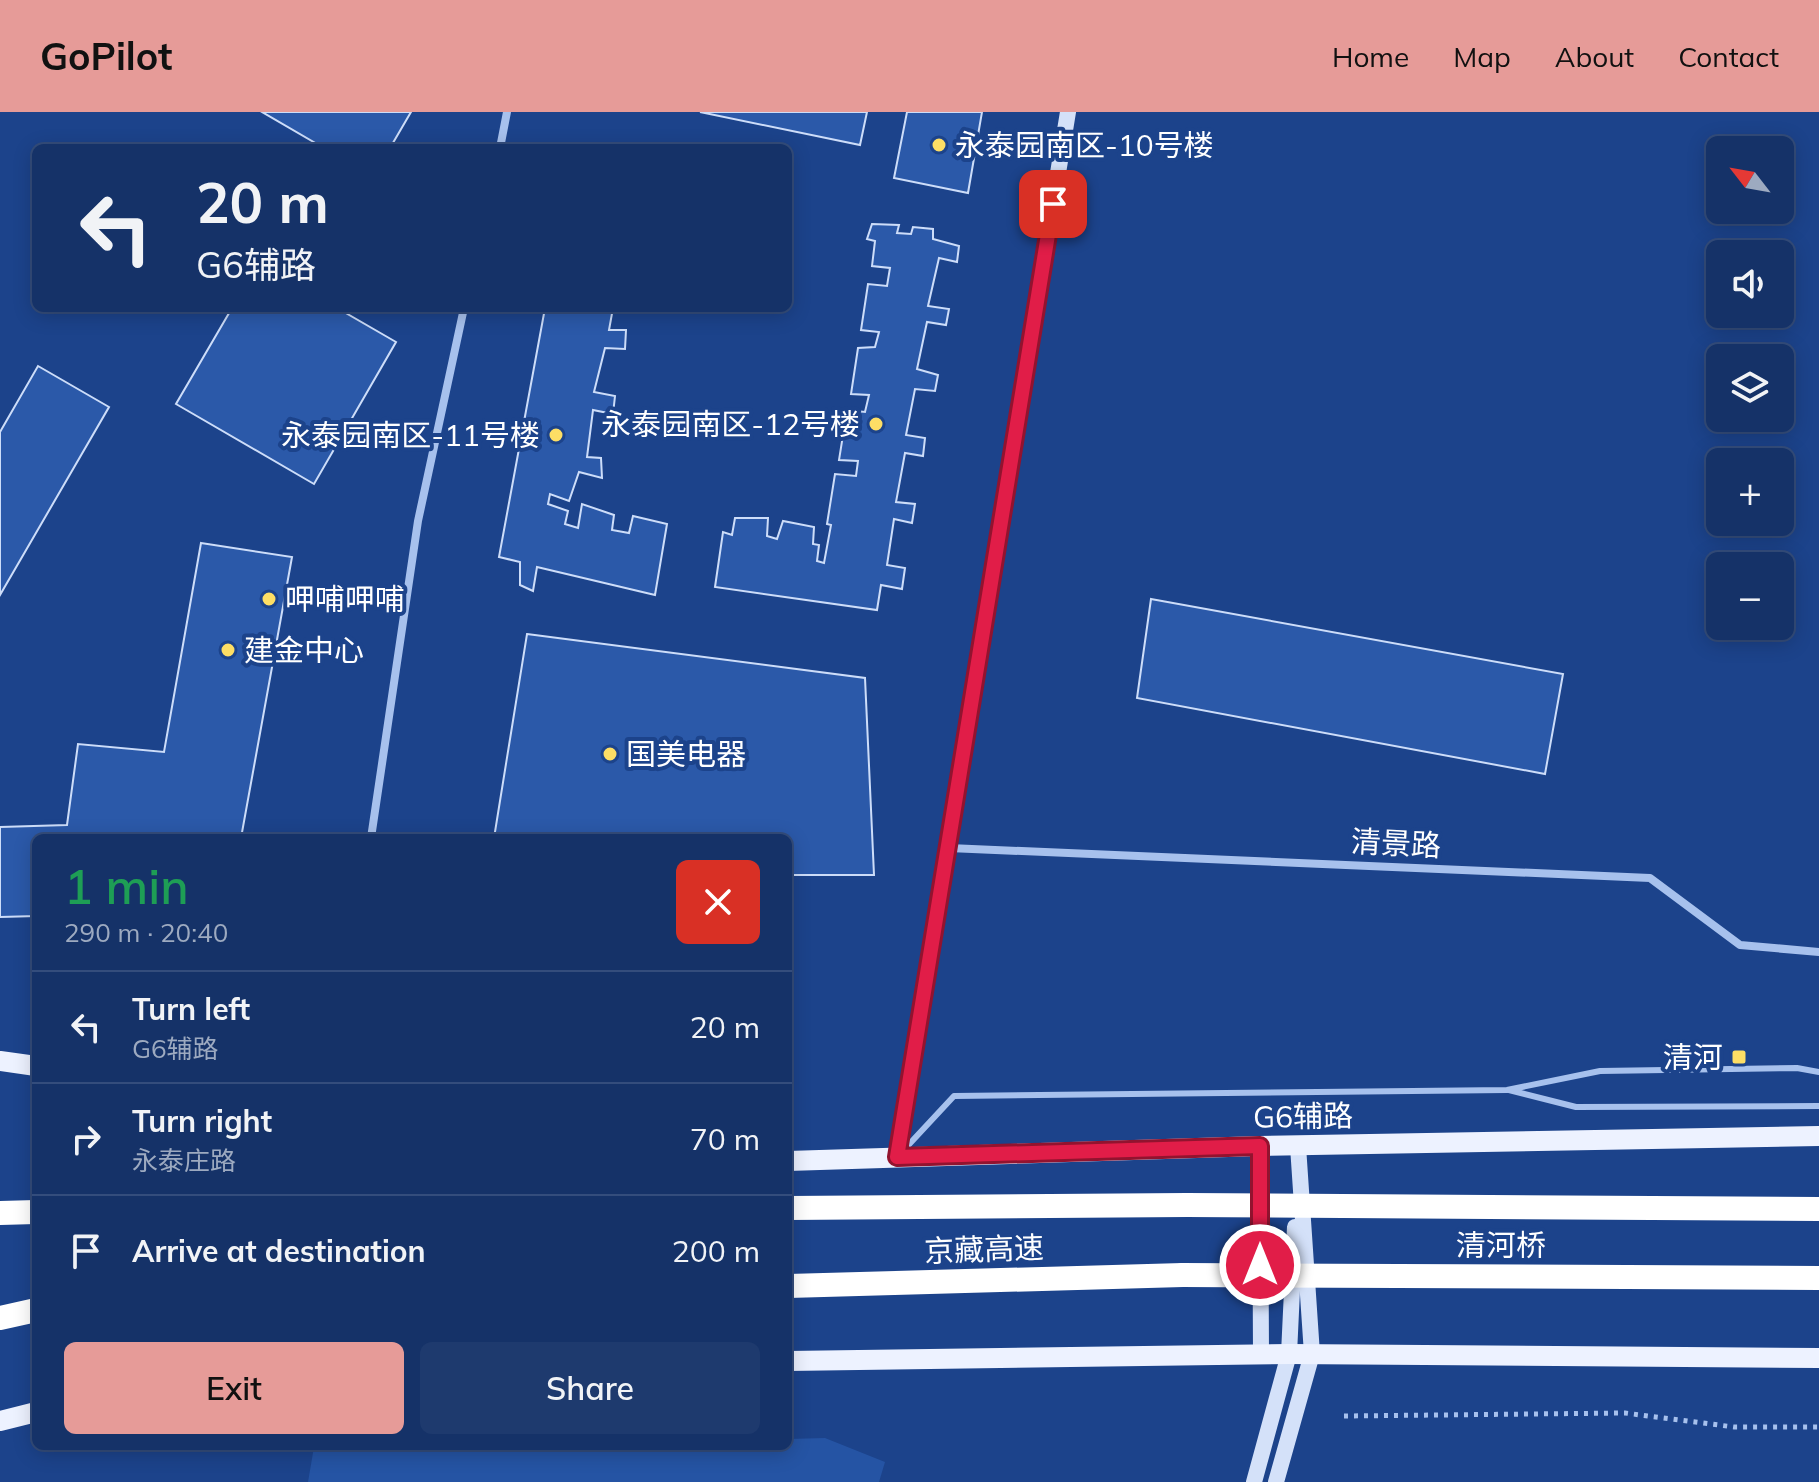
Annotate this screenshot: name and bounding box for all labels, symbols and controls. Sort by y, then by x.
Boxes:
text: GoPilot [40,32,172,80]
text: Home [1332,39,1409,74]
text: Map [1453,39,1511,74]
text: About [1555,39,1634,74]
text: Contact [1678,39,1779,74]
place label: 永泰园南区-10号楼 [955,126,1214,164]
marker: 永泰园南区-10号楼 [930,136,948,154]
north arrow [1706,136,1794,224]
map controls [1706,136,1794,640]
text: 20 m [196,167,329,237]
pin [1019,170,1087,238]
icon: left [64,176,168,280]
icon: arrive [1031,182,1075,226]
button: sound [1706,240,1794,328]
text: G6辅路 [196,242,316,287]
button: layers [1706,344,1794,432]
place label: 永泰园南区-12号楼 [601,405,860,443]
marker: 永泰园南区-12号楼 [867,415,885,433]
place label: 永泰园南区-11号楼 [281,416,540,454]
marker: 永泰园南区-11号楼 [547,426,565,444]
button: + [1706,448,1794,536]
button: − [1706,552,1794,640]
place label: 呷哺呷哺 [285,580,405,618]
marker: 呷哺呷哺 [260,590,278,608]
place label: 建金中心 [244,631,364,669]
marker: 建金中心 [219,641,237,659]
place label: 国美电器 [626,735,746,773]
marker: 国美电器 [601,745,619,763]
street label: 清景路 [1350,822,1442,864]
text: 1 min [64,856,189,916]
button: close [676,860,760,944]
text: 290 m · 20:40 [64,916,228,949]
text: Turn left [132,990,250,1028]
icon: left [64,1005,108,1049]
text: 20 m [690,1008,760,1046]
text: G6辅路 [132,1032,219,1065]
place label: 清河 [1663,1038,1723,1076]
marker: 清河 [1730,1048,1748,1066]
street label: G6辅路 [1253,1096,1353,1136]
text: Turn right [132,1102,272,1140]
icon: right [64,1117,108,1161]
text: 70 m [690,1120,760,1158]
text: 永泰庄路 [132,1144,236,1177]
position arrow [1218,1223,1302,1307]
street label: 清河桥 [1456,1226,1546,1264]
street label: 京藏高速 [923,1228,1045,1270]
icon: arrive [64,1229,108,1273]
text: Arrive at destination [132,1232,426,1270]
text: 200 m [672,1232,760,1270]
button: Exit [64,1342,404,1434]
button: Share [420,1342,760,1434]

